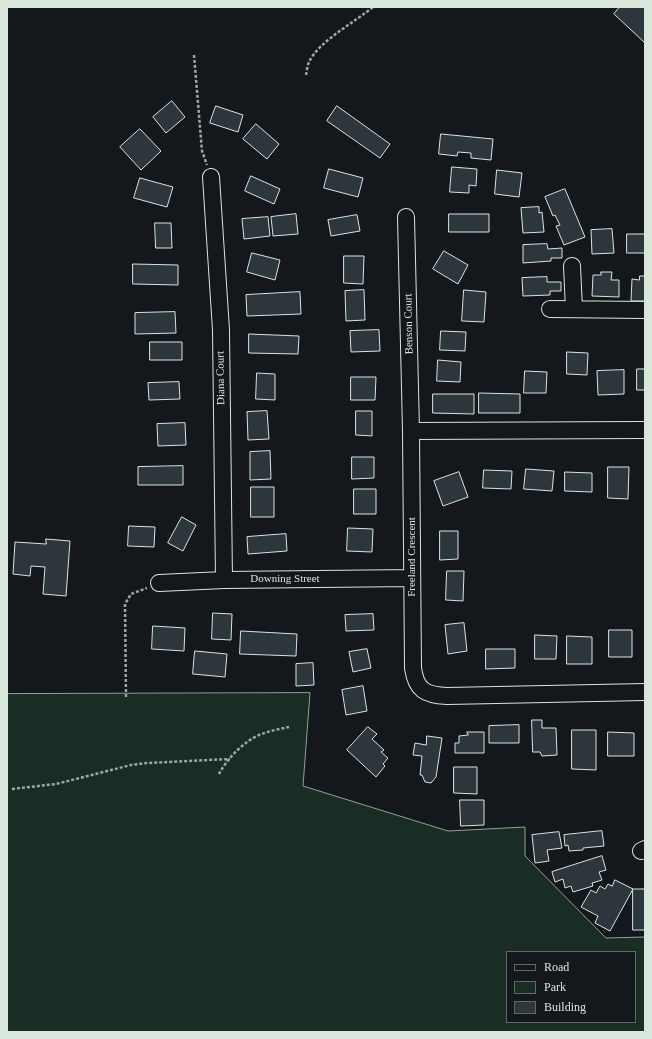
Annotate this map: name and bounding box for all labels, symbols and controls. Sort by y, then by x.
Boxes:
street label: Benson Court [402,293,416,355]
street label: Diana Court [214,351,228,405]
street label: Freeland Crescent [405,517,419,597]
street label: Downing Street [250,572,320,586]
legend [506,951,636,1023]
text: Road [544,960,569,974]
text: Park [544,980,566,994]
text: Building [544,1000,586,1014]

